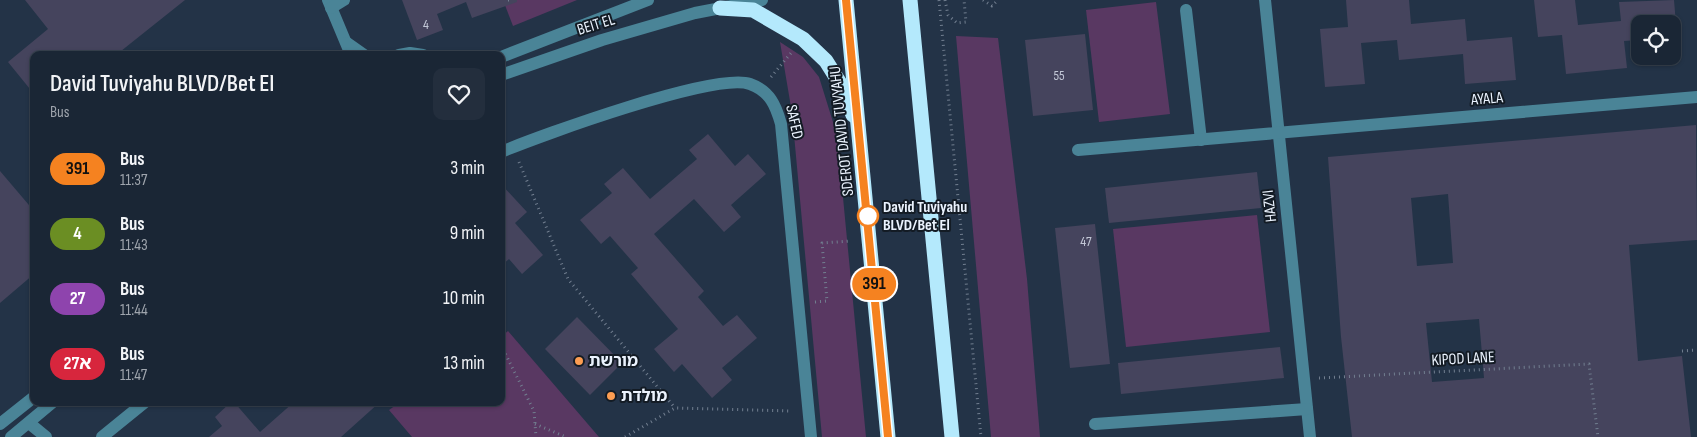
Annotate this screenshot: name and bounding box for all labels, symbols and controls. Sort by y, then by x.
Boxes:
street label: BEIT EL [575,10,617,40]
map controls [1631,15,1681,65]
button: locate [1631,15,1681,65]
house number: 4 [423,16,429,33]
street label: SDEROT DAVID TUVYAHU [826,65,858,197]
house number: 55 [1053,67,1065,84]
button: heart [433,68,485,120]
text: David Tuviyahu BLVD/Bet El [50,69,274,98]
street label: AYALA [1469,88,1504,110]
text: Bus [50,103,70,122]
street label: SAFED [781,103,807,141]
text: Bus [120,148,145,171]
text: 3 min [450,157,485,180]
text: 391 [66,158,89,179]
text: 11:37 [120,171,147,190]
street label: HAZVI [1259,189,1281,223]
place label: David Tuviyahu BLVD/Bet El [883,198,967,235]
marker: David Tuviyahu BLVD/Bet El [857,205,879,227]
text: Bus [120,213,145,236]
text: 9 min [450,222,485,245]
text: 4 [73,223,82,244]
house number: 47 [1080,233,1092,250]
text: 11:43 [120,236,148,255]
line badge: 391 [845,268,903,300]
text: 391 [862,273,886,294]
text: Bus [120,278,145,301]
text: 10 min [443,287,485,310]
text: 27 [70,288,85,309]
text: 11:44 [120,301,148,320]
text: Bus [120,343,145,366]
street label: KIPOD LANE [1431,348,1495,370]
text: 13 min [444,352,485,375]
place label: מורשת [589,352,638,371]
text: 27א [64,353,91,374]
marker: מורשת [573,355,585,367]
text: 11:47 [120,366,147,385]
place label: מולדת [621,387,667,406]
marker: מולדת [605,390,617,402]

